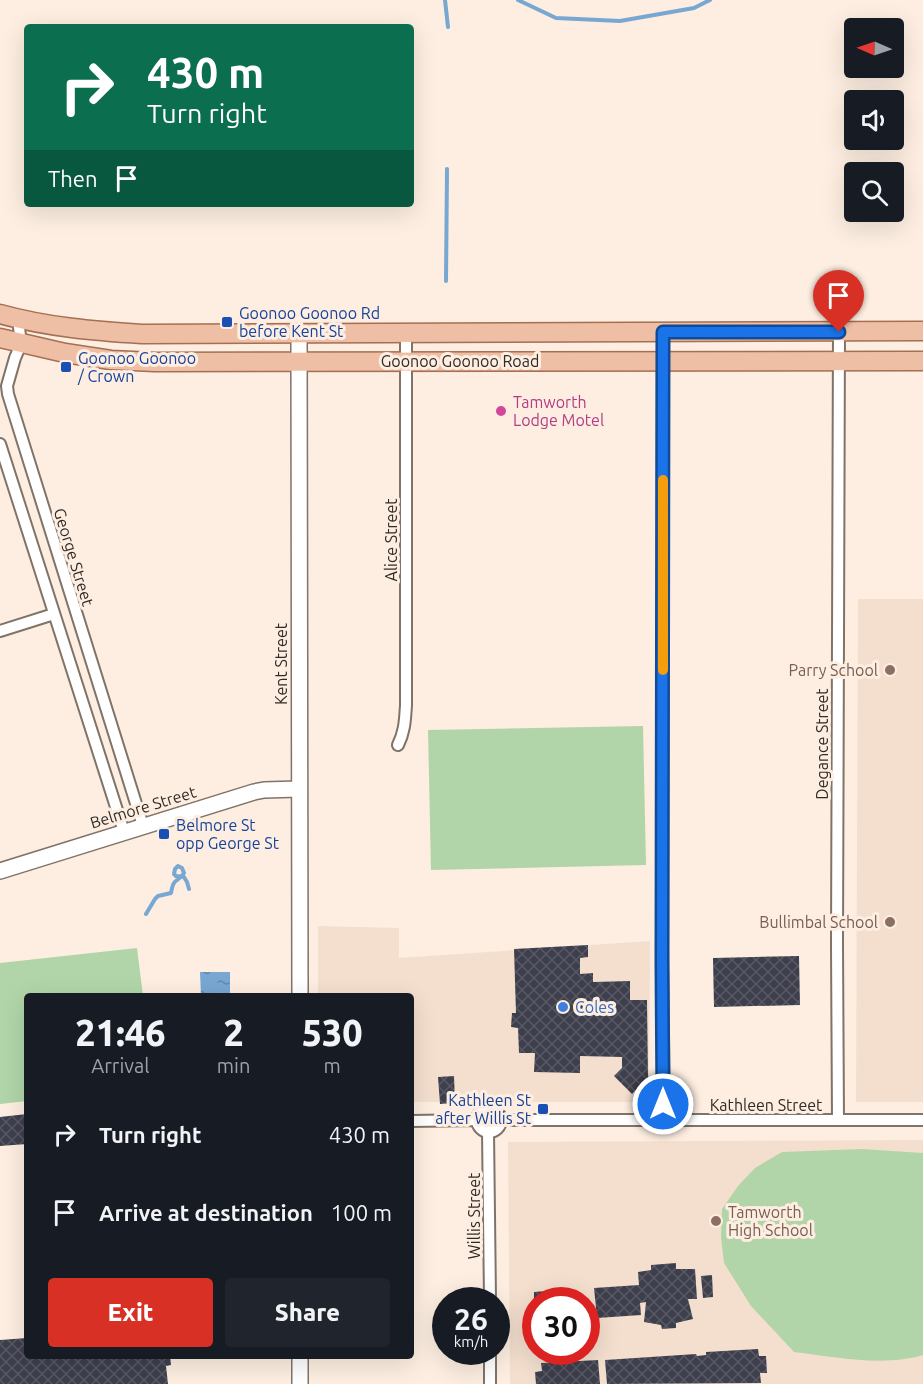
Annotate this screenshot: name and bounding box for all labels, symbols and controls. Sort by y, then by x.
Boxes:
north arrow [844,18,904,78]
map controls [844,18,904,222]
icon: right [48,48,126,126]
text: 430 m [147,49,264,96]
button: sound [844,90,904,150]
text: Turn right [147,98,267,128]
icon: arrive [110,162,143,195]
button: search [844,162,904,222]
text: Then [48,166,98,191]
pin [813,270,864,332]
icon: arrive [822,279,855,312]
place label: Goonoo Goonoo Rd before Kent St [239,304,380,340]
marker: Goonoo Goonoo Rd before Kent St [220,315,234,329]
place label: Goonoo Goonoo / Crown [77,349,196,385]
street label: Goonoo Goonoo Road [381,352,539,370]
marker: Goonoo Goonoo / Crown [59,360,73,374]
place label: Tamworth Lodge Motel [513,393,604,429]
marker: Tamworth Lodge Motel [494,404,508,418]
street label: Alice Street [382,498,400,582]
street label: George Street [51,506,98,609]
street label: Kent Street [272,622,290,705]
place label: Parry School [789,661,878,679]
marker: Parry School [883,663,897,677]
street label: Degance Street [813,688,831,800]
street label: Belmore Street [88,782,199,832]
place label: Belmore St opp George St [176,816,280,852]
marker: Belmore St opp George St [157,827,171,841]
place label: Bullimbal School [759,913,878,931]
marker: Bullimbal School [883,915,897,929]
place label: Coles [575,998,614,1016]
marker: Coles [556,1000,570,1014]
text: 21:46 [75,1012,165,1053]
text: 2 [223,1012,244,1053]
text: 530 [302,1012,363,1053]
text: Arrival [91,1054,150,1077]
text: min [217,1054,250,1077]
text: m [324,1054,341,1077]
position arrow [631,1072,695,1136]
place label: Kathleen St after Willis St [435,1091,532,1127]
street label: Kathleen Street [710,1096,823,1114]
marker: Kathleen St after Willis St [536,1102,550,1116]
icon: right [48,1118,81,1151]
text: Turn right [99,1122,201,1147]
text: 430 m [329,1122,390,1147]
street label: Willis Street [465,1172,483,1259]
icon: arrive [48,1196,81,1229]
text: Arrive at destination [99,1200,313,1225]
text: 100 m [331,1200,392,1225]
place label: Tamworth High School [728,1203,813,1239]
marker: Tamworth High School [709,1214,723,1228]
button: Exit [48,1278,213,1347]
button: Share [225,1278,390,1347]
speed limit sign: 30 [522,1287,600,1365]
text: 26 [454,1302,488,1336]
text: km/h [454,1333,488,1350]

